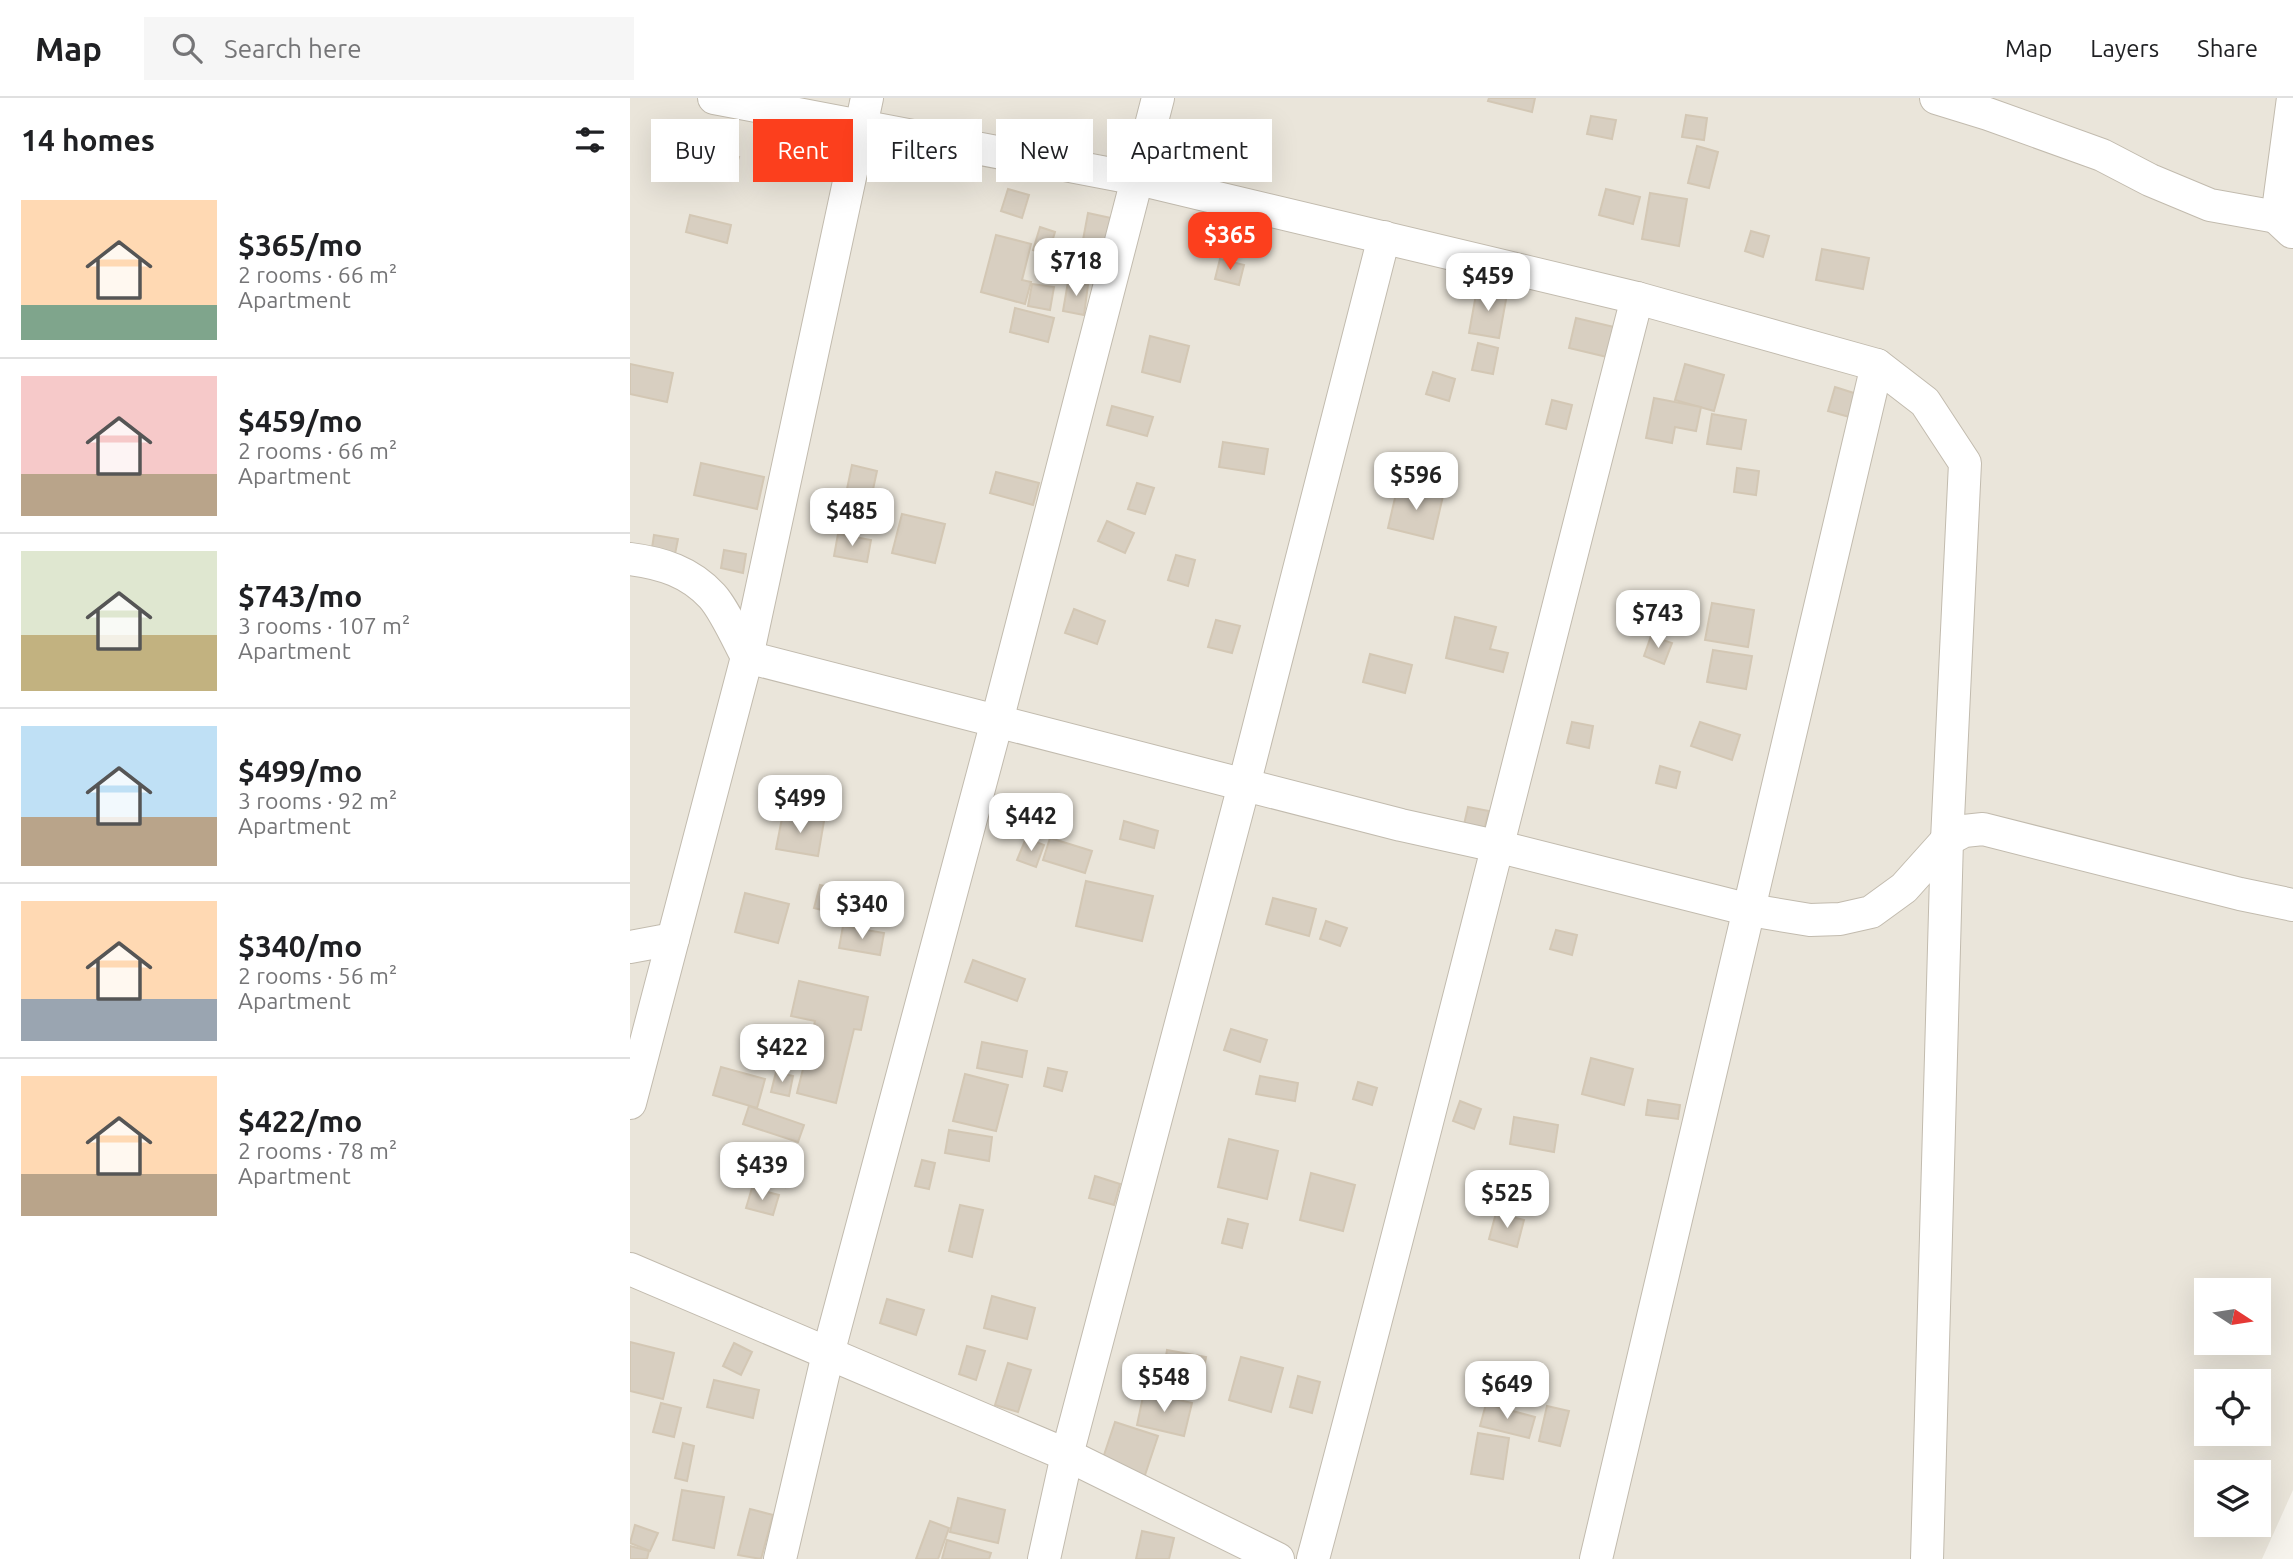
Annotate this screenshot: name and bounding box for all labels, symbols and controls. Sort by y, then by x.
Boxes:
search box [144,17,634,80]
icon: search [168,29,206,67]
text: Map [35,30,102,67]
text: Search here [224,34,362,63]
text: Map [2005,35,2052,62]
text: Layers [2090,35,2159,62]
text: Share [2197,35,2258,62]
chip: Buy [651,119,739,182]
chip: Rent [753,119,853,182]
chip: Filters [867,119,982,182]
chip: New [996,119,1093,182]
chip: Apartment [1107,119,1272,182]
icon: filters [571,121,609,159]
text: 14 homes [21,123,155,157]
pin: $365 [1189,212,1271,272]
text: $365 [1204,222,1256,247]
icon: home [77,228,161,312]
text: $365/mo [238,228,362,262]
pin: $718 [1035,238,1117,298]
text: $718 [1050,248,1102,273]
pin: $459 [1447,254,1529,313]
text: 2 rooms · 66 m² [238,262,397,287]
text: $459 [1462,263,1514,288]
text: Apartment [238,287,351,312]
icon: home [77,404,161,488]
text: $459/mo [238,404,362,438]
text: 2 rooms · 66 m² [238,438,397,463]
pin: $596 [1375,452,1457,512]
text: $596 [1390,462,1442,487]
text: Apartment [238,463,351,488]
pin: $485 [811,489,893,548]
text: $485 [826,498,878,523]
icon: home [77,579,161,663]
text: $743/mo [238,579,362,613]
pin: $743 [1617,590,1699,650]
text: $743 [1632,600,1684,625]
text: 3 rooms · 107 m² [238,613,410,638]
text: Apartment [238,638,351,663]
icon: home [77,754,161,838]
text: $499/mo [238,754,362,788]
pin: $499 [759,776,841,835]
text: $499 [774,785,826,810]
text: 3 rooms · 92 m² [238,788,397,813]
pin: $442 [990,794,1072,853]
text: $442 [1005,803,1057,828]
text: Apartment [238,813,351,838]
pin: $340 [821,882,903,941]
text: $340 [836,891,888,916]
icon: home [77,929,161,1013]
text: $340/mo [238,929,362,963]
text: 2 rooms · 56 m² [238,963,397,988]
text: Apartment [238,988,351,1013]
pin: $422 [741,1024,823,1084]
text: $422 [756,1034,808,1059]
icon: home [77,1104,161,1188]
text: $422/mo [238,1104,362,1138]
text: 2 rooms · 78 m² [238,1138,397,1163]
pin: $439 [721,1142,803,1202]
text: $439 [736,1152,788,1177]
text: Apartment [238,1163,351,1188]
pin: $525 [1466,1170,1548,1230]
text: $525 [1481,1180,1533,1205]
north arrow [2194,1278,2272,1354]
map controls [2194,1278,2271,1537]
pin: $548 [1123,1354,1205,1414]
pin: $649 [1466,1362,1548,1421]
text: $548 [1138,1364,1190,1389]
button: locate [2194,1369,2271,1446]
text: $649 [1481,1371,1533,1396]
button: layers [2194,1460,2271,1537]

